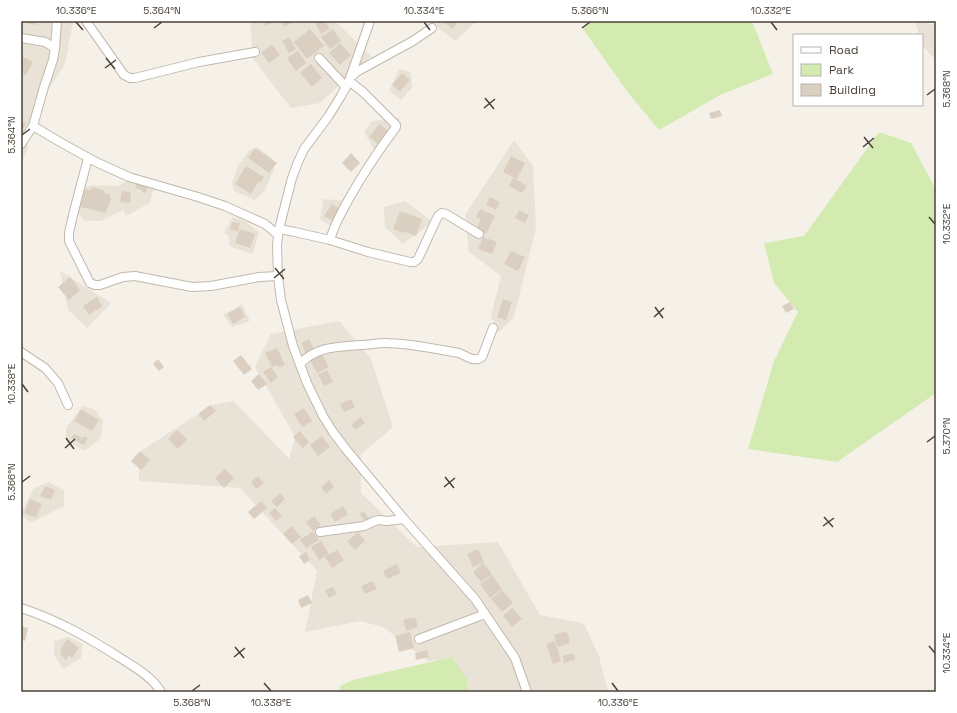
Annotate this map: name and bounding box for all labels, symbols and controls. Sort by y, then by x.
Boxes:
text: 10.336°E [56,4,97,17]
text: 5.364°N [143,4,181,17]
text: 10.334°E [404,4,445,17]
text: 5.366°N [571,4,609,17]
text: 10.332°E [751,4,792,17]
legend [793,34,923,106]
text: Road [829,42,858,58]
text: Park [829,62,854,78]
text: 5.368°N [940,70,953,108]
text: Building [829,82,876,98]
text: 5.364°N [5,116,18,154]
text: 10.332°E [940,203,953,244]
text: 10.338°E [5,363,18,404]
text: 5.370°N [940,418,953,455]
text: 5.366°N [5,463,18,501]
text: 10.334°E [940,632,953,673]
text: 5.368°N [173,696,211,709]
text: 10.338°E [251,696,292,709]
text: 10.336°E [598,696,639,709]

